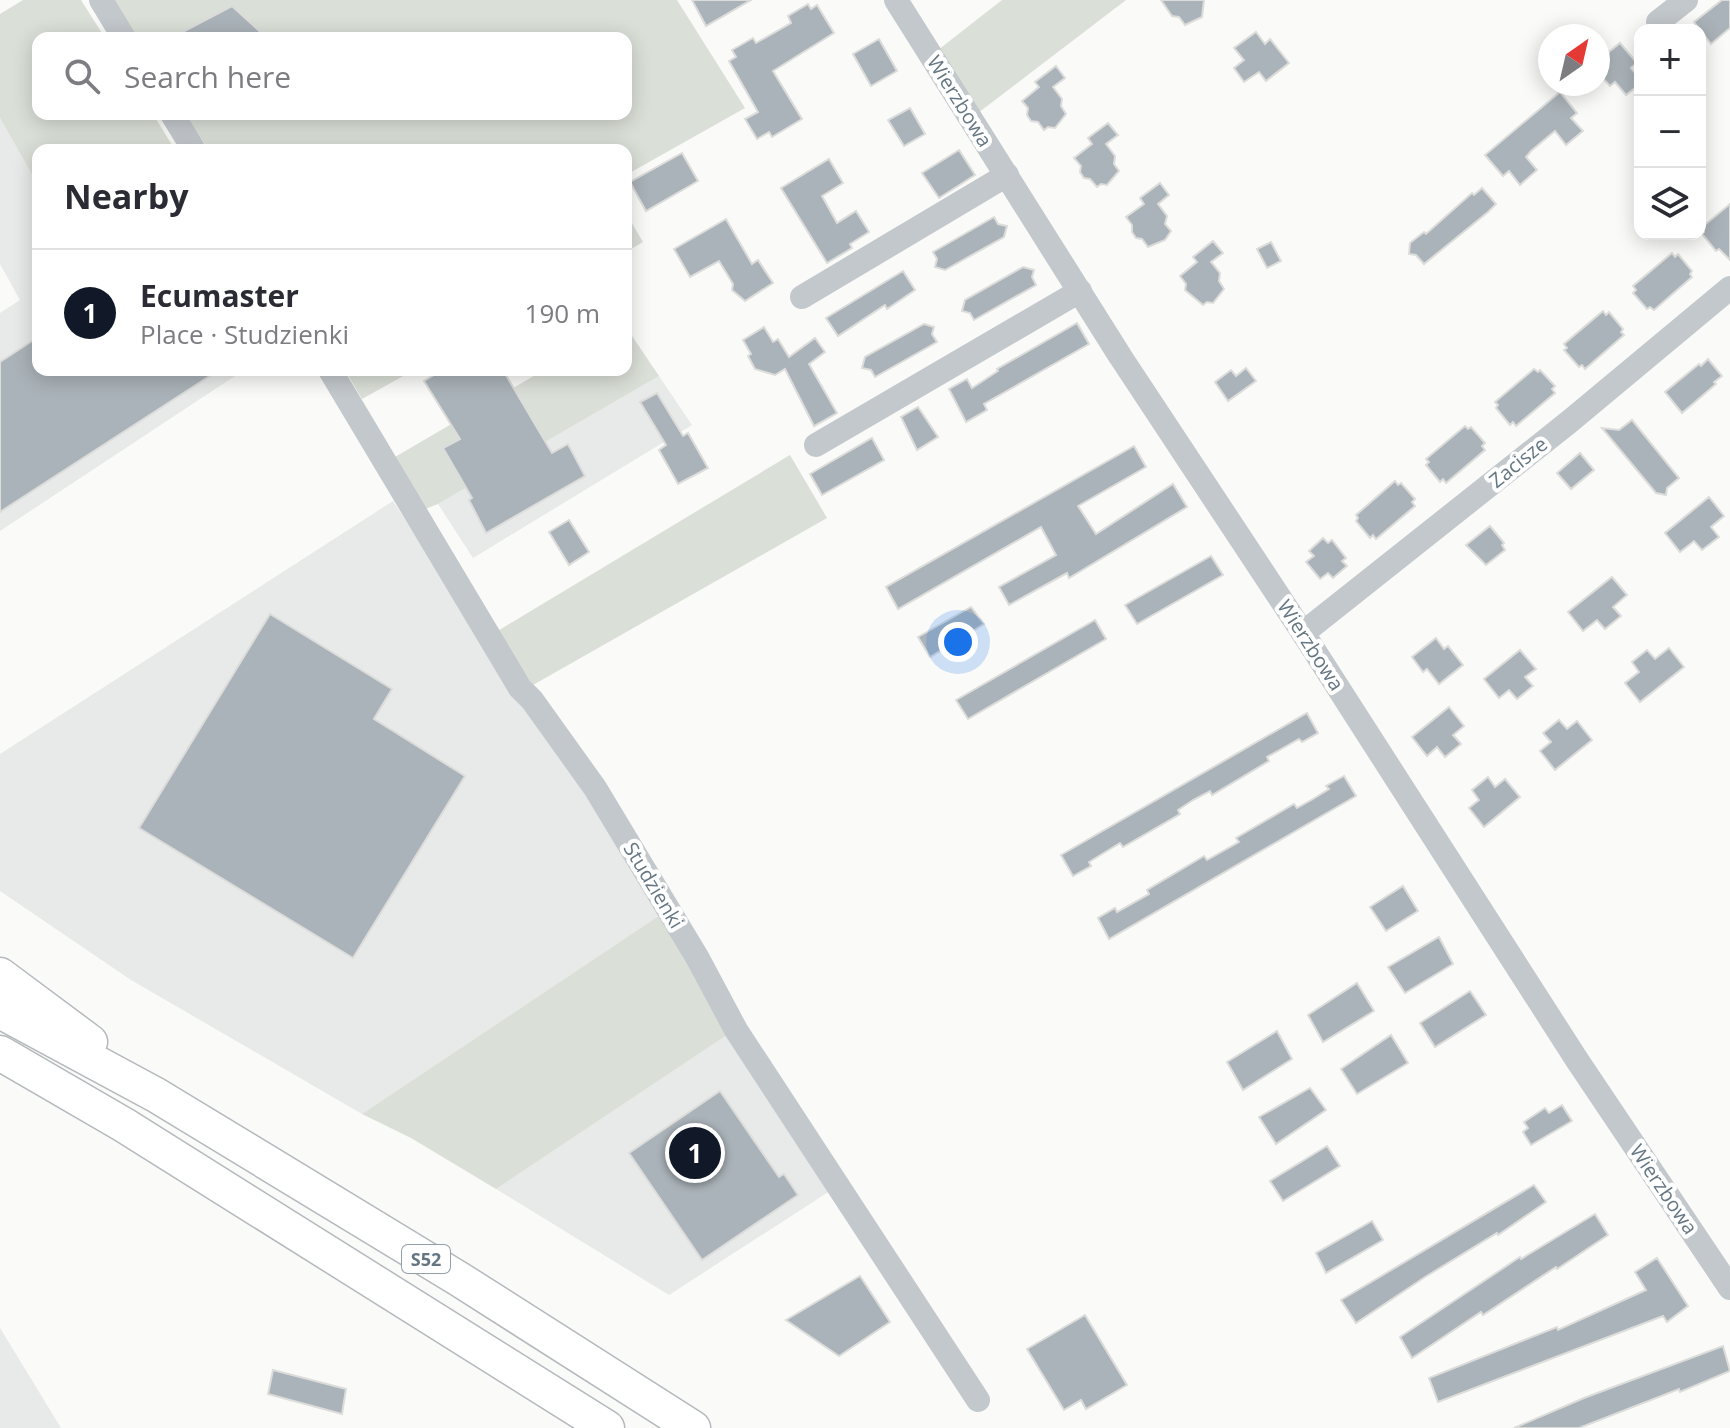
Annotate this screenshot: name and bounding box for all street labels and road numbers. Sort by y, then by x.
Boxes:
street label: Wierzbowa [921,50,999,152]
street label: Zacisze [1483,430,1553,494]
street label: Wierzbowa [1272,594,1350,696]
street label: Studzienki [618,837,690,933]
street label: Wierzbowa [1624,1139,1704,1239]
road number: S52 [402,1245,450,1273]

